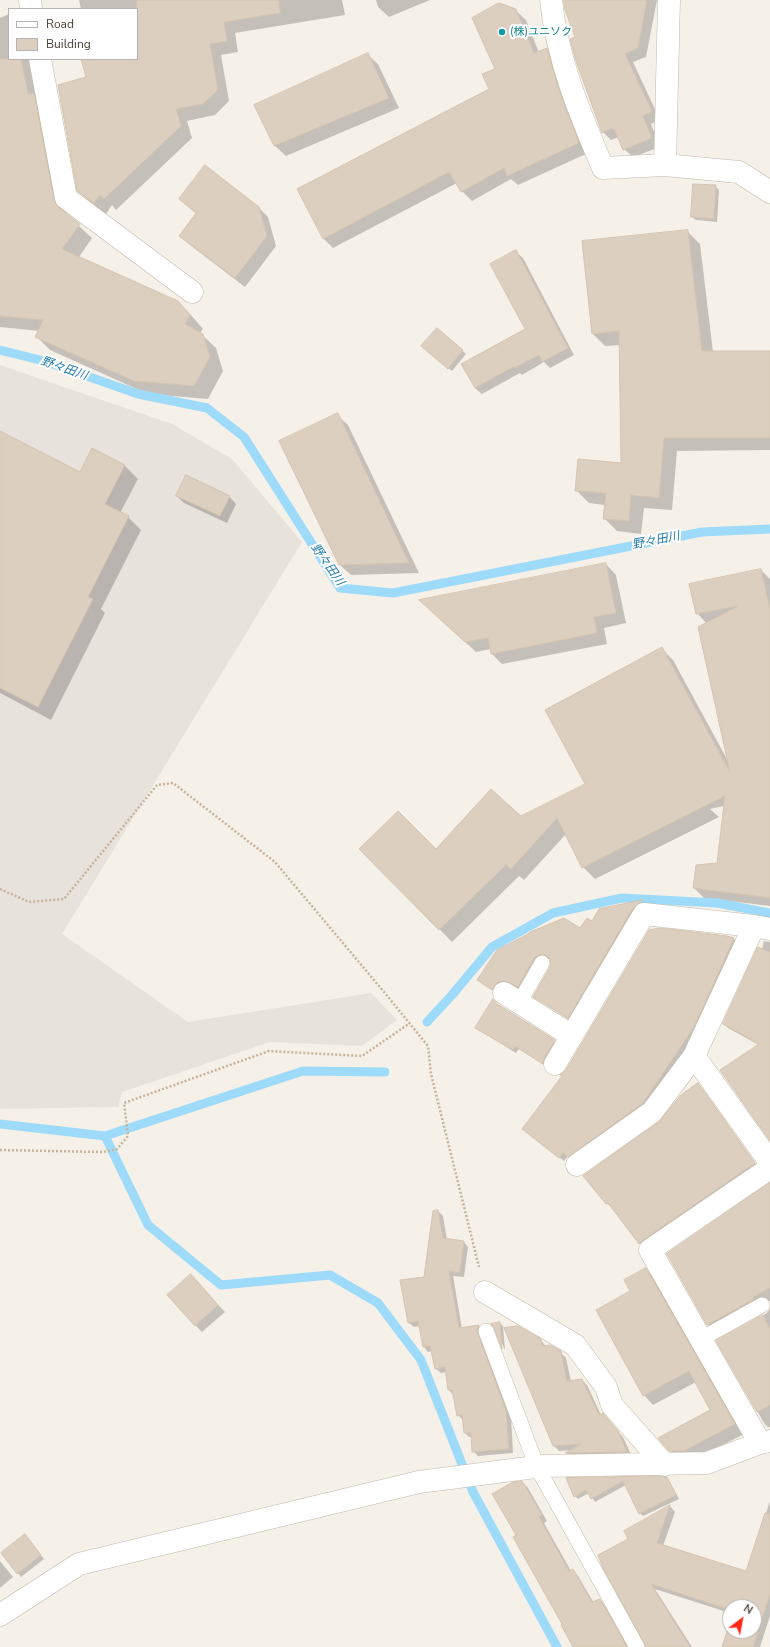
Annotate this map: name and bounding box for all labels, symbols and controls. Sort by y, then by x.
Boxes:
legend [8,8,138,60]
text: Road [46,16,74,32]
place label: (株)ユニソク [510,25,572,39]
marker: (株)ユニソク [497,27,507,37]
text: Building [46,36,91,52]
water label: 野々田川 [39,354,89,384]
water label: 野々田川 [631,529,681,553]
water label: 野々田川 [307,541,347,589]
north arrow [722,1599,762,1639]
text: N [741,1601,756,1618]

